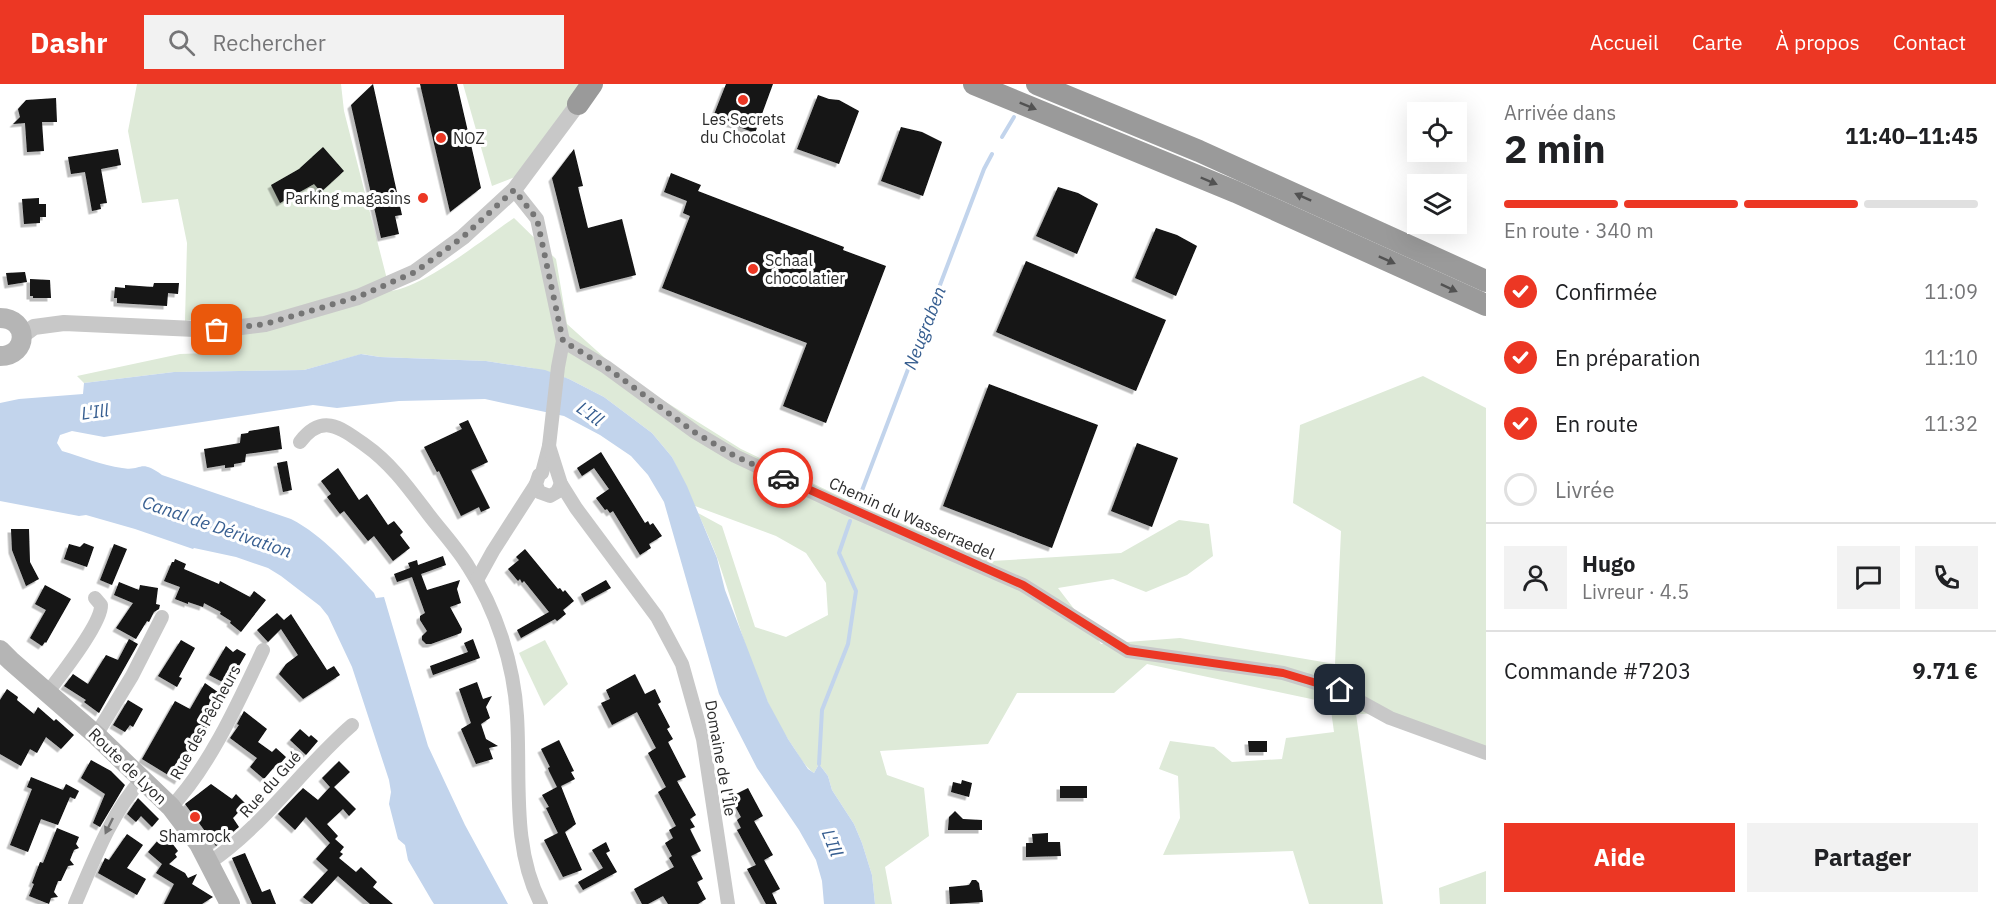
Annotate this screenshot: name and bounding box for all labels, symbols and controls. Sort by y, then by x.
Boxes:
search box [144,15,564,69]
text: Dashr [30,24,108,61]
icon: search [165,26,198,59]
text: Rechercher [213,28,326,57]
text: Accueil [1590,28,1659,56]
text: Carte [1692,28,1743,56]
text: À propos [1776,28,1860,56]
text: Contact [1893,28,1966,56]
marker: Les Secrets du Chocolat [736,93,750,107]
text: Arrivée dans [1504,99,1616,126]
one-way arrow [1020,101,1038,111]
map controls [1407,102,1467,234]
button: locate [1407,102,1467,162]
place label: Les Secrets du Chocolat [700,109,786,147]
text: 11:40–11:45 [1845,121,1978,150]
text: 2 min [1504,123,1606,174]
place label: NOZ [453,128,485,148]
marker: NOZ [434,131,448,145]
button: layers [1407,174,1467,234]
one-way arrow [1200,176,1218,186]
place label: Parking magasins [285,188,411,208]
marker: Parking magasins [416,191,430,205]
one-way arrow [1294,193,1311,202]
text: En route · 340 m [1504,217,1654,244]
place label: Schaal chocolatier [765,250,845,288]
one-way arrow [1378,255,1395,264]
marker: Schaal chocolatier [746,262,760,276]
icon: check [1504,275,1537,308]
text: Confirmée [1555,277,1657,306]
text: 11:09 [1924,278,1978,305]
water label: Neugraben [898,283,951,373]
one-way arrow [1440,283,1458,293]
pin [191,304,242,355]
icon: bag [200,313,233,346]
icon: check [1504,341,1537,374]
text: En préparation [1555,343,1701,372]
text: 11:10 [1924,344,1978,371]
water label: L'Ill [572,396,608,431]
water label: L'Ill [80,398,110,425]
icon: check [1504,407,1537,440]
text: En route [1555,409,1638,438]
text: 11:32 [1924,410,1978,437]
courier [753,448,813,508]
icon: car [767,462,800,495]
street label: Chemin du Wasserraedel [826,472,998,564]
text: Livrée [1555,475,1614,504]
water label: Canal de Dérivation [139,490,295,563]
button: person [1504,546,1567,609]
button: chat [1837,546,1900,609]
button: phone [1915,546,1978,609]
text: Hugo [1582,549,1635,578]
text: Livreur · 4.5 [1582,578,1689,605]
text: Commande #7203 [1504,656,1691,685]
text: 9.71 € [1913,656,1978,685]
street label: Rue des Pêcheurs [165,661,245,783]
pin [1314,664,1365,715]
icon: home [1323,673,1356,706]
street label: Domaine de l'Île [701,698,741,818]
street label: Route de Lyon [85,724,171,808]
street label: Rue du Gué [235,746,305,822]
marker: Shamrock [188,810,202,824]
one-way arrow [105,818,114,835]
button: Aide [1504,823,1735,892]
button: Partager [1747,823,1978,892]
place label: Shamrock [159,826,232,846]
water label: L'Ill [817,826,848,860]

